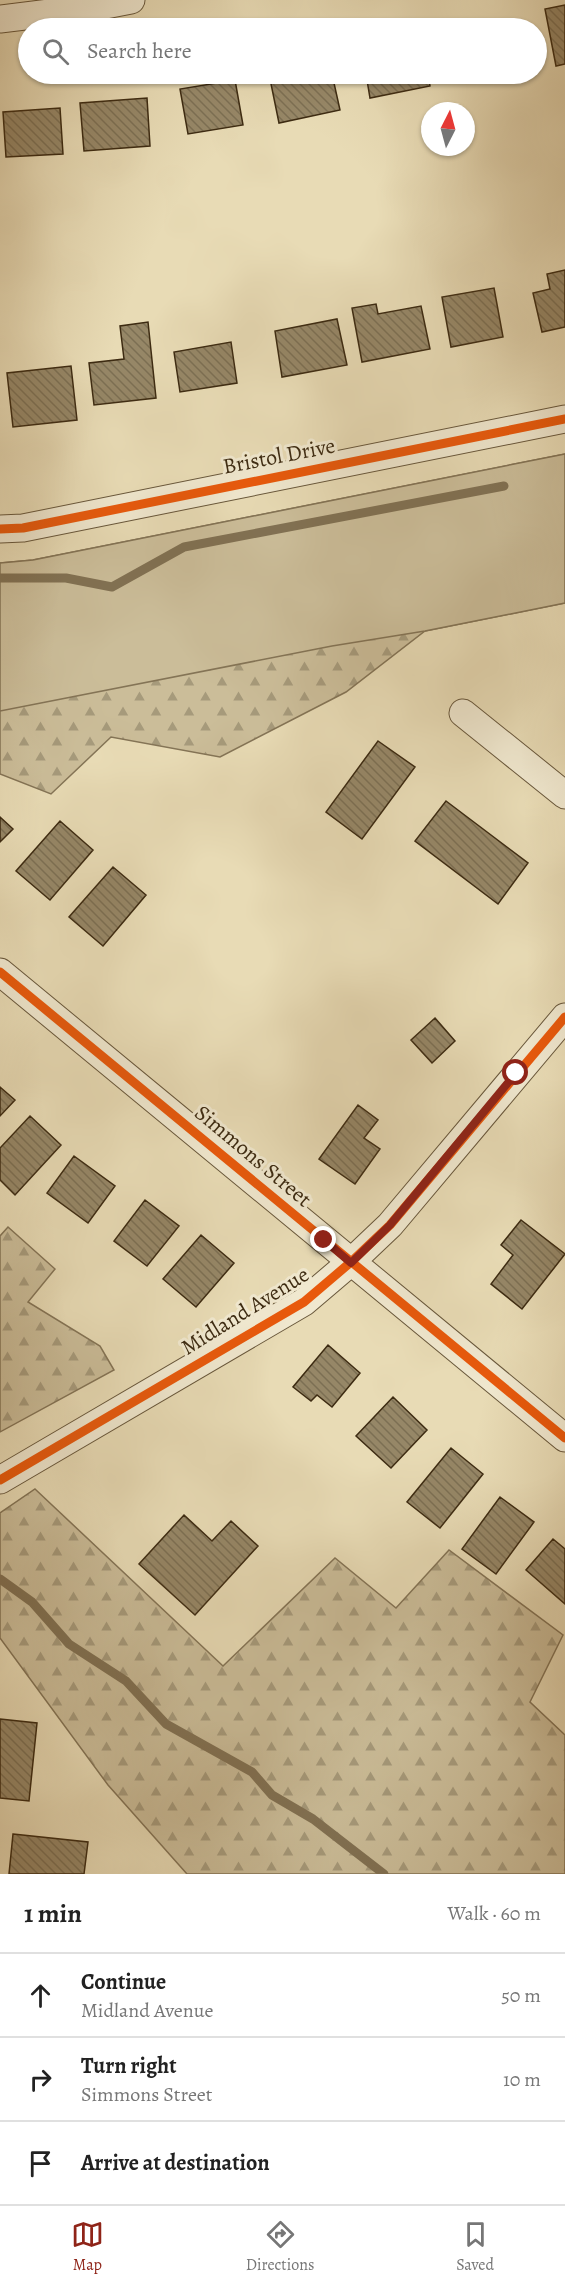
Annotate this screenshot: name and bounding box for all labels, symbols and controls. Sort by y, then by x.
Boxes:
search box [18,18,547,84]
icon: search [39,35,72,68]
text: Search here [87,36,192,66]
north arrow [421,102,475,156]
street label: Bristol Drive [220,430,338,482]
route start [502,1059,528,1085]
street label: Simmons Street [188,1098,318,1214]
route end [310,1226,336,1252]
street label: Midland Avenue [175,1260,315,1362]
text: 1 min [24,1896,82,1931]
text: Walk · 60 m [447,1900,541,1927]
text: Continue [81,1967,166,1997]
icon: ahead [24,1979,57,2012]
text: 50 m [501,1982,541,2009]
text: Midland Avenue [81,1997,214,2024]
text: Turn right [81,2051,177,2081]
icon: right [24,2063,57,2096]
text: 10 m [503,2066,541,2093]
text: Simmons Street [81,2081,212,2108]
icon: arrive [24,2147,57,2180]
text: Arrive at destination [81,2148,270,2178]
tab: Map [71,2218,104,2276]
tab: Directions [246,2218,314,2276]
tab: Saved [456,2218,494,2276]

